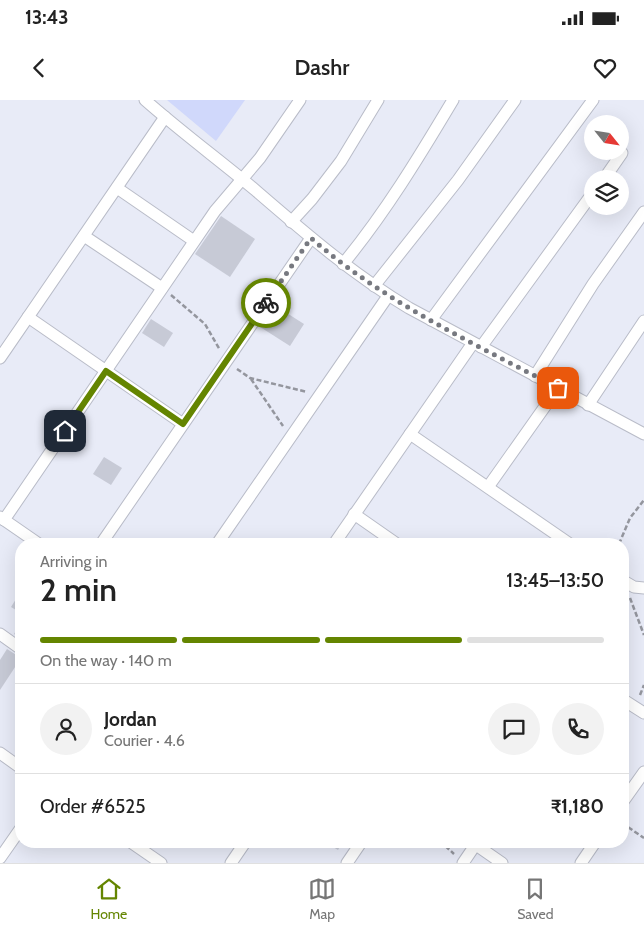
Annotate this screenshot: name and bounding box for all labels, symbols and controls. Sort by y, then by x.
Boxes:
text: 13:43 [25,6,69,29]
icon: back [25,54,53,82]
text: Dashr [295,54,349,81]
icon: heart [591,54,619,82]
north arrow [584,115,629,160]
map controls [584,115,629,215]
button: layers [584,170,629,215]
courier [241,278,291,328]
icon: bike [252,289,280,317]
pin [537,367,579,409]
icon: bag [544,374,572,402]
pin [44,410,86,452]
icon: home [51,417,79,445]
text: Arriving in [40,552,107,571]
text: 13:45–13:50 [506,569,604,592]
text: 2 min [40,570,117,609]
text: On the way · 140 m [40,651,172,670]
button: person [40,703,92,755]
button: chat [488,703,540,755]
button: phone [552,703,604,755]
text: Jordan [104,708,157,731]
text: Courier · 4.6 [104,731,185,750]
text: Order #6525 [40,795,146,818]
text: ₹1,180 [551,795,604,818]
tab: Home [90,875,127,923]
tab: Map [308,875,336,923]
tab: Saved [517,875,554,923]

